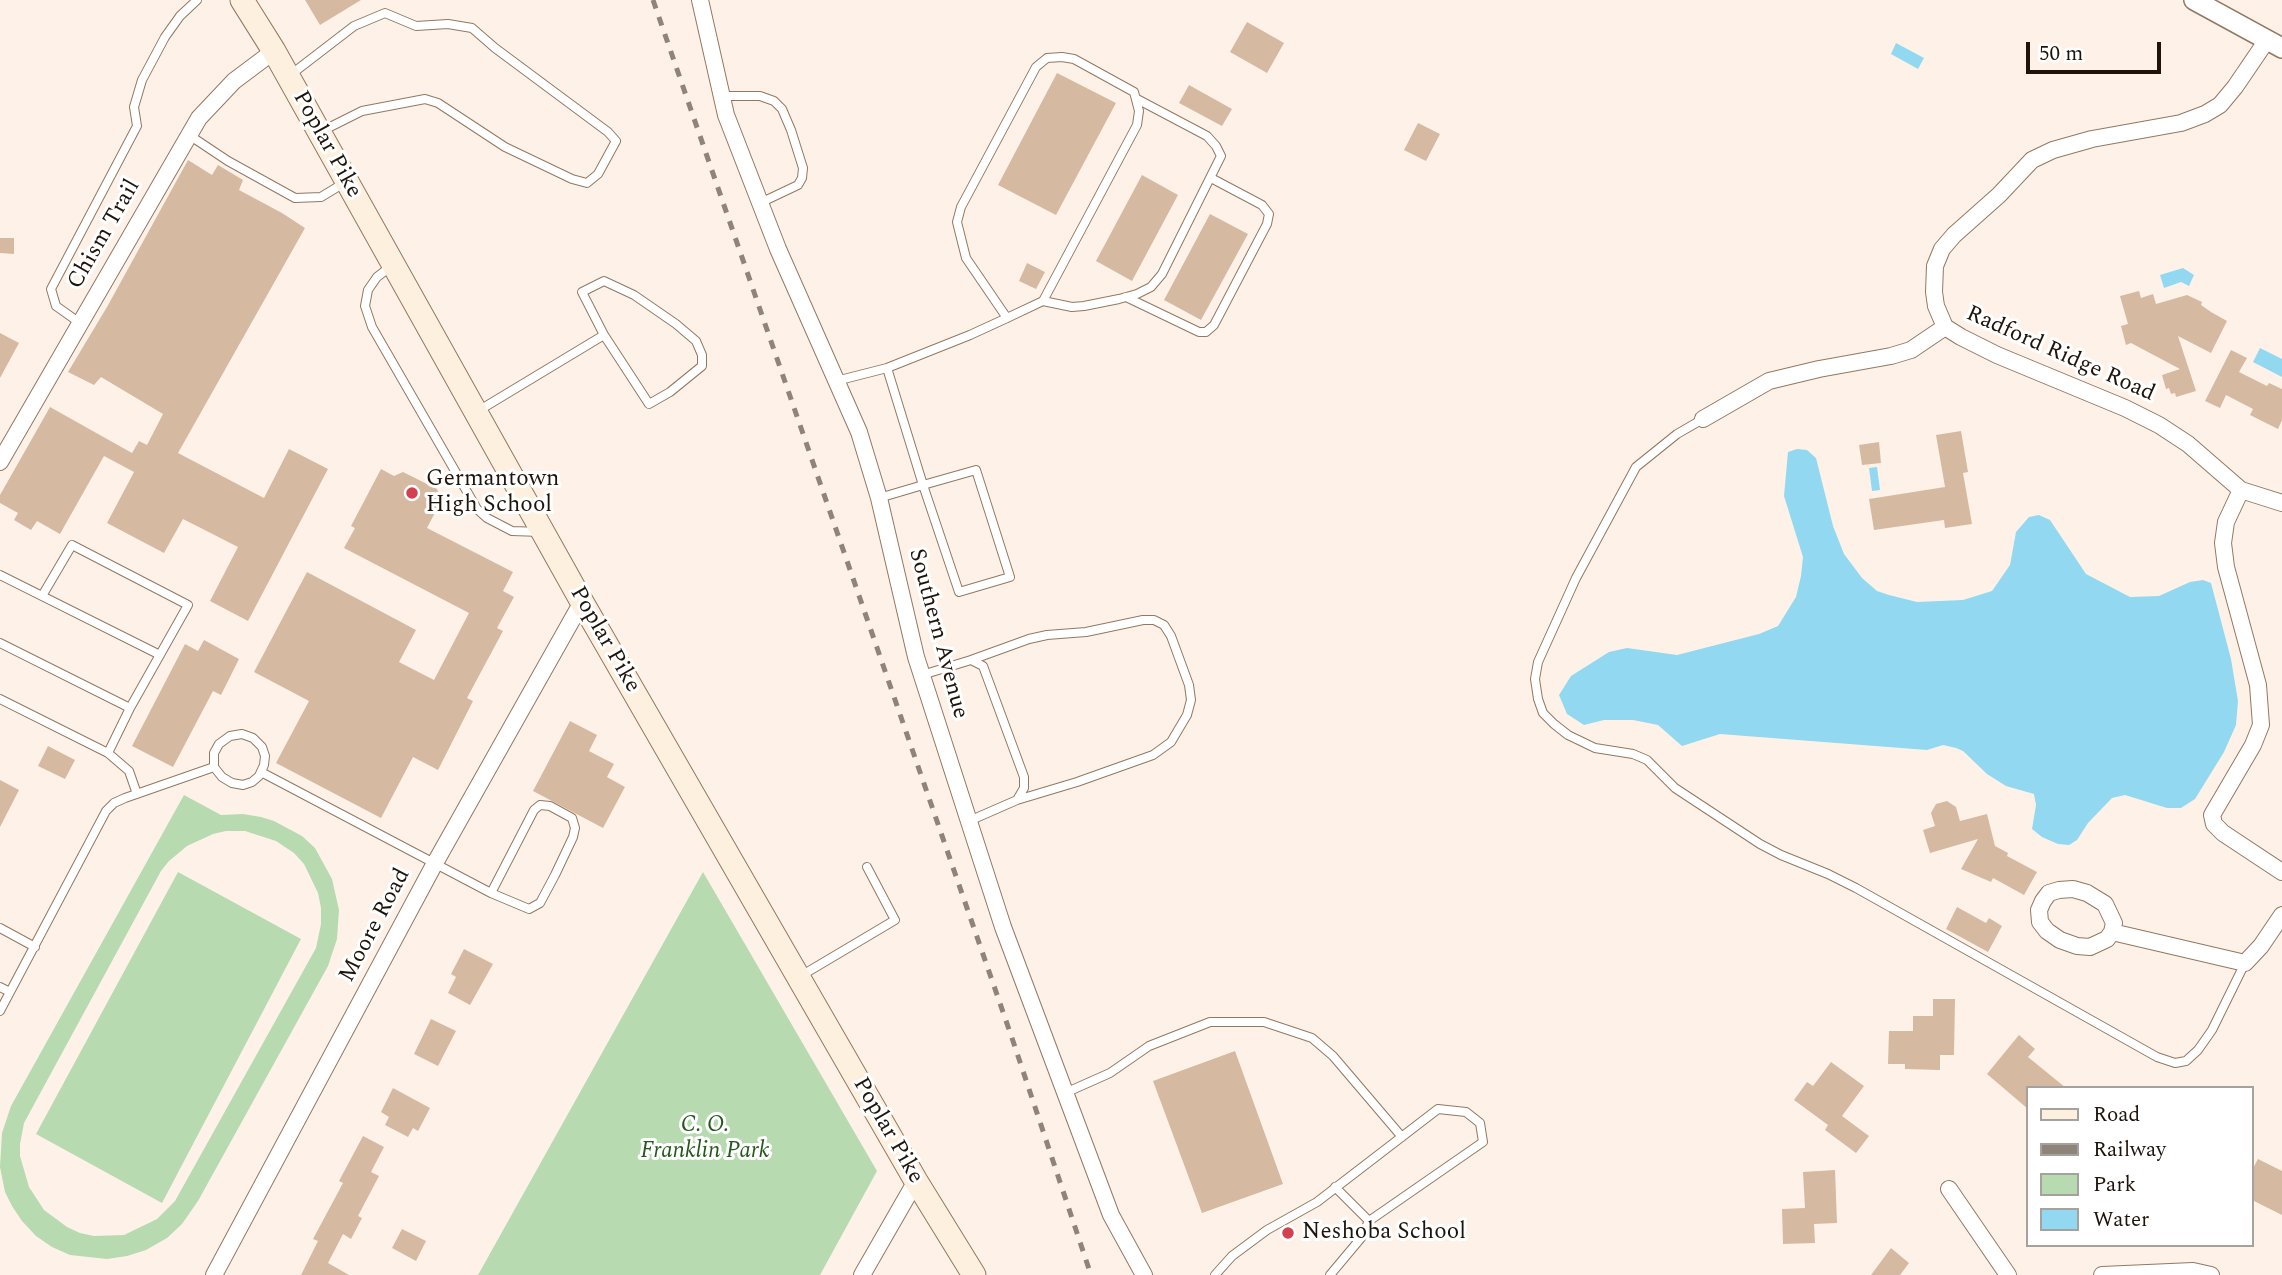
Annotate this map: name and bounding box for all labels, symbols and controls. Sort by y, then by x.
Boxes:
scale bar [2030,28,2165,72]
text: 50 m [2039,38,2083,70]
street label: Poplar Pike [285,87,367,203]
street label: Chism Trail [63,175,147,295]
street label: Radford Ridge Road [1961,301,2159,409]
place label: Germantown High School [426,466,559,520]
marker: Germantown High School [404,485,420,501]
street label: Southern Avenue [901,546,973,722]
street label: Poplar Pike [563,582,645,698]
street label: Moore Road [335,864,417,988]
street label: Poplar Pike [846,1073,928,1189]
legend [2026,1086,2254,1247]
text: Road [2093,1099,2140,1131]
park label: C. O. Franklin Park [640,1112,770,1166]
text: Railway [2093,1134,2166,1166]
text: Park [2093,1169,2136,1201]
text: Water [2093,1204,2149,1236]
place label: Neshoba School [1302,1219,1466,1247]
marker: Neshoba School [1280,1225,1296,1241]

